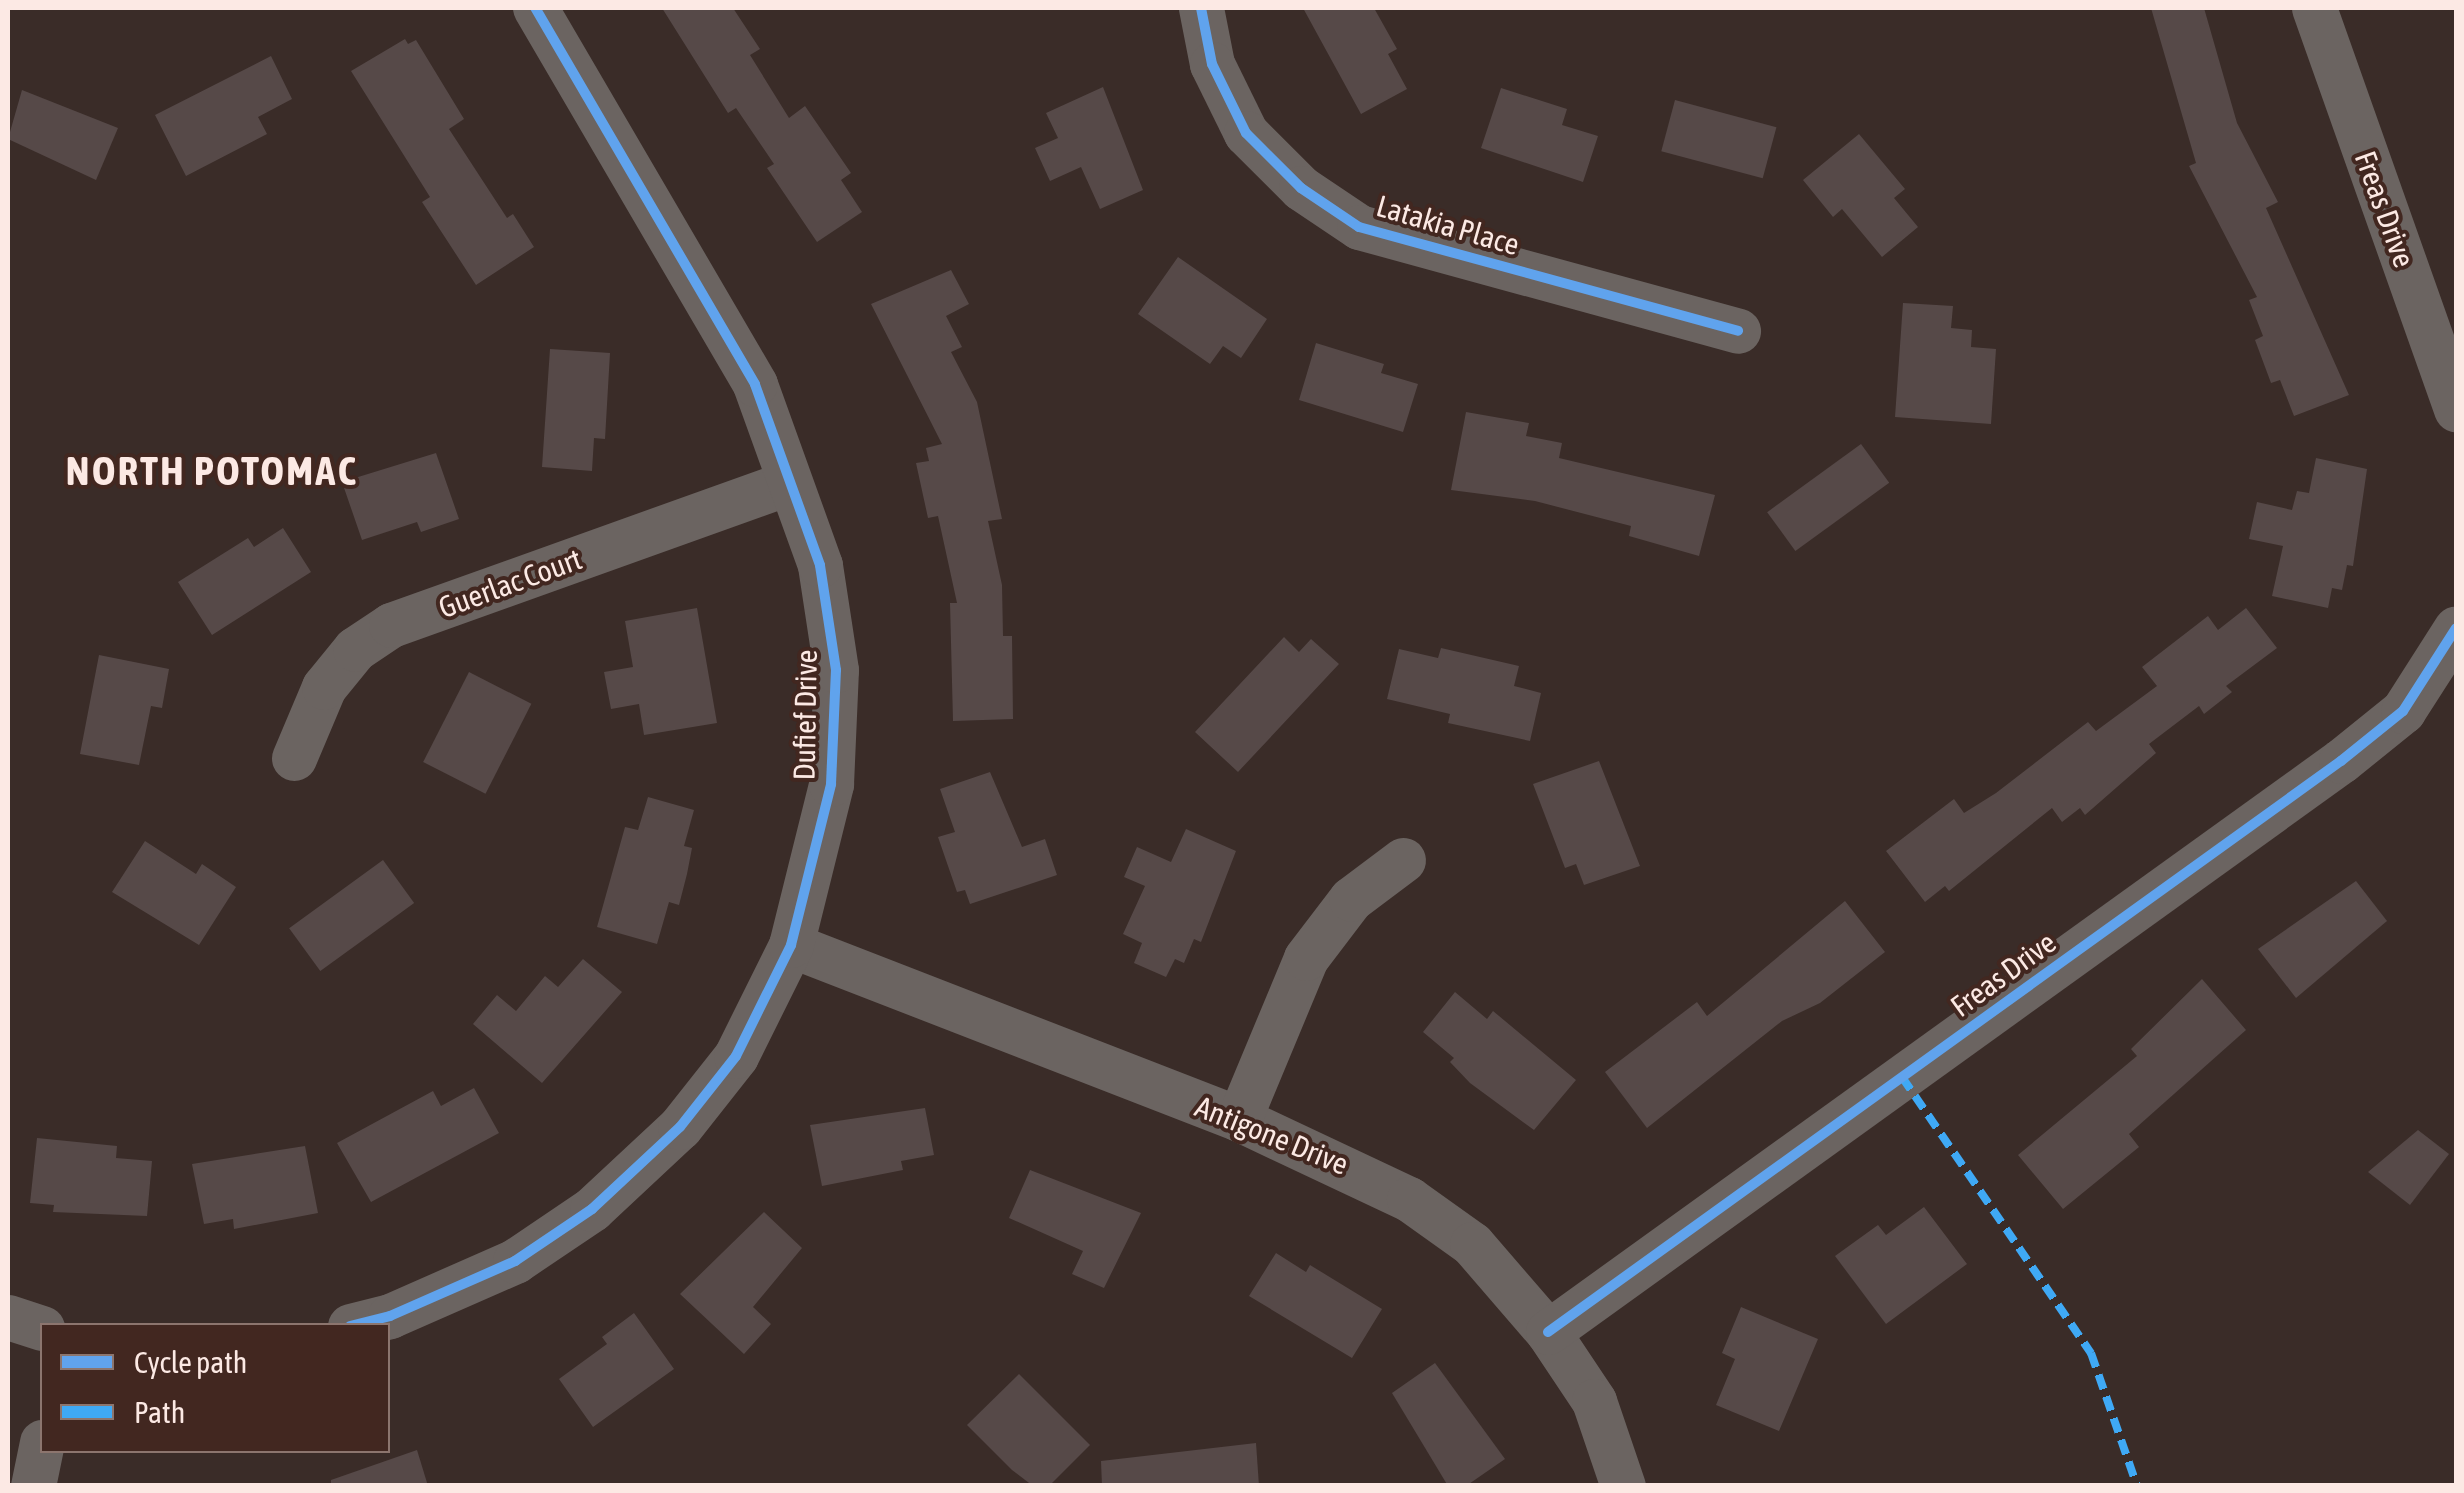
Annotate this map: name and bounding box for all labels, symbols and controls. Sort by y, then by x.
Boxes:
street label: Freas Drive [2347,146,2423,272]
street label: Latakia Place [1373,187,1523,263]
district label: NORTH POTOMAC [66,447,358,495]
street label: Guerlac Court [434,541,586,625]
street label: Dufief Drive [786,649,824,781]
street label: Freas Drive [1944,924,2062,1024]
street label: Antigone Drive [1190,1088,1354,1182]
legend [40,1323,390,1453]
text: Cycle path [134,1345,247,1379]
text: Path [134,1395,185,1429]

